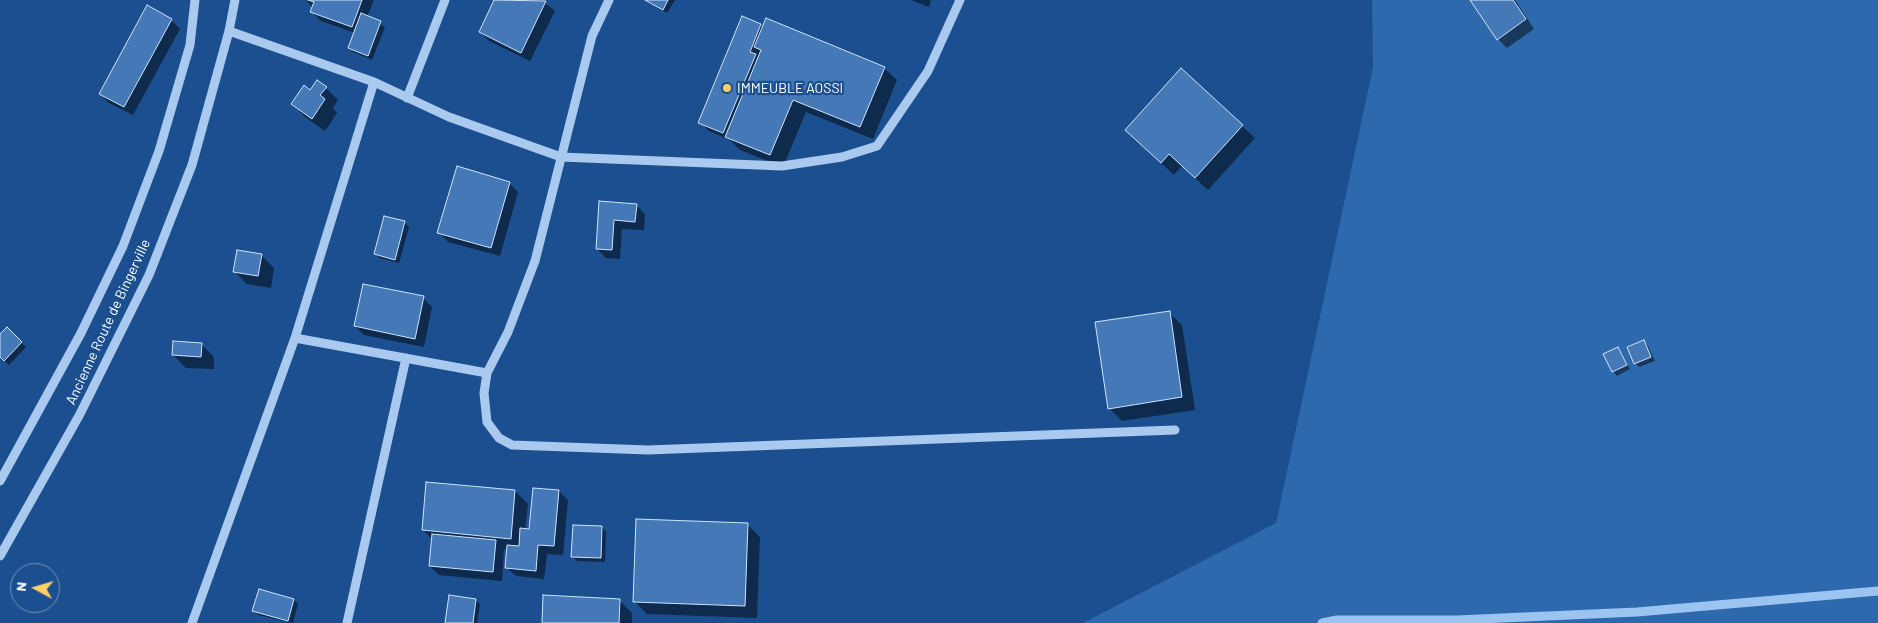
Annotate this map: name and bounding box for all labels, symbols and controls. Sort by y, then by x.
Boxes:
place label: IMMEUBLE AOSSI [737,80,843,96]
marker: IMMEUBLE AOSSI [721,82,733,94]
street label: Ancienne Route de Bingerville [62,237,154,407]
north arrow [10,563,60,613]
text: N [12,581,30,592]

